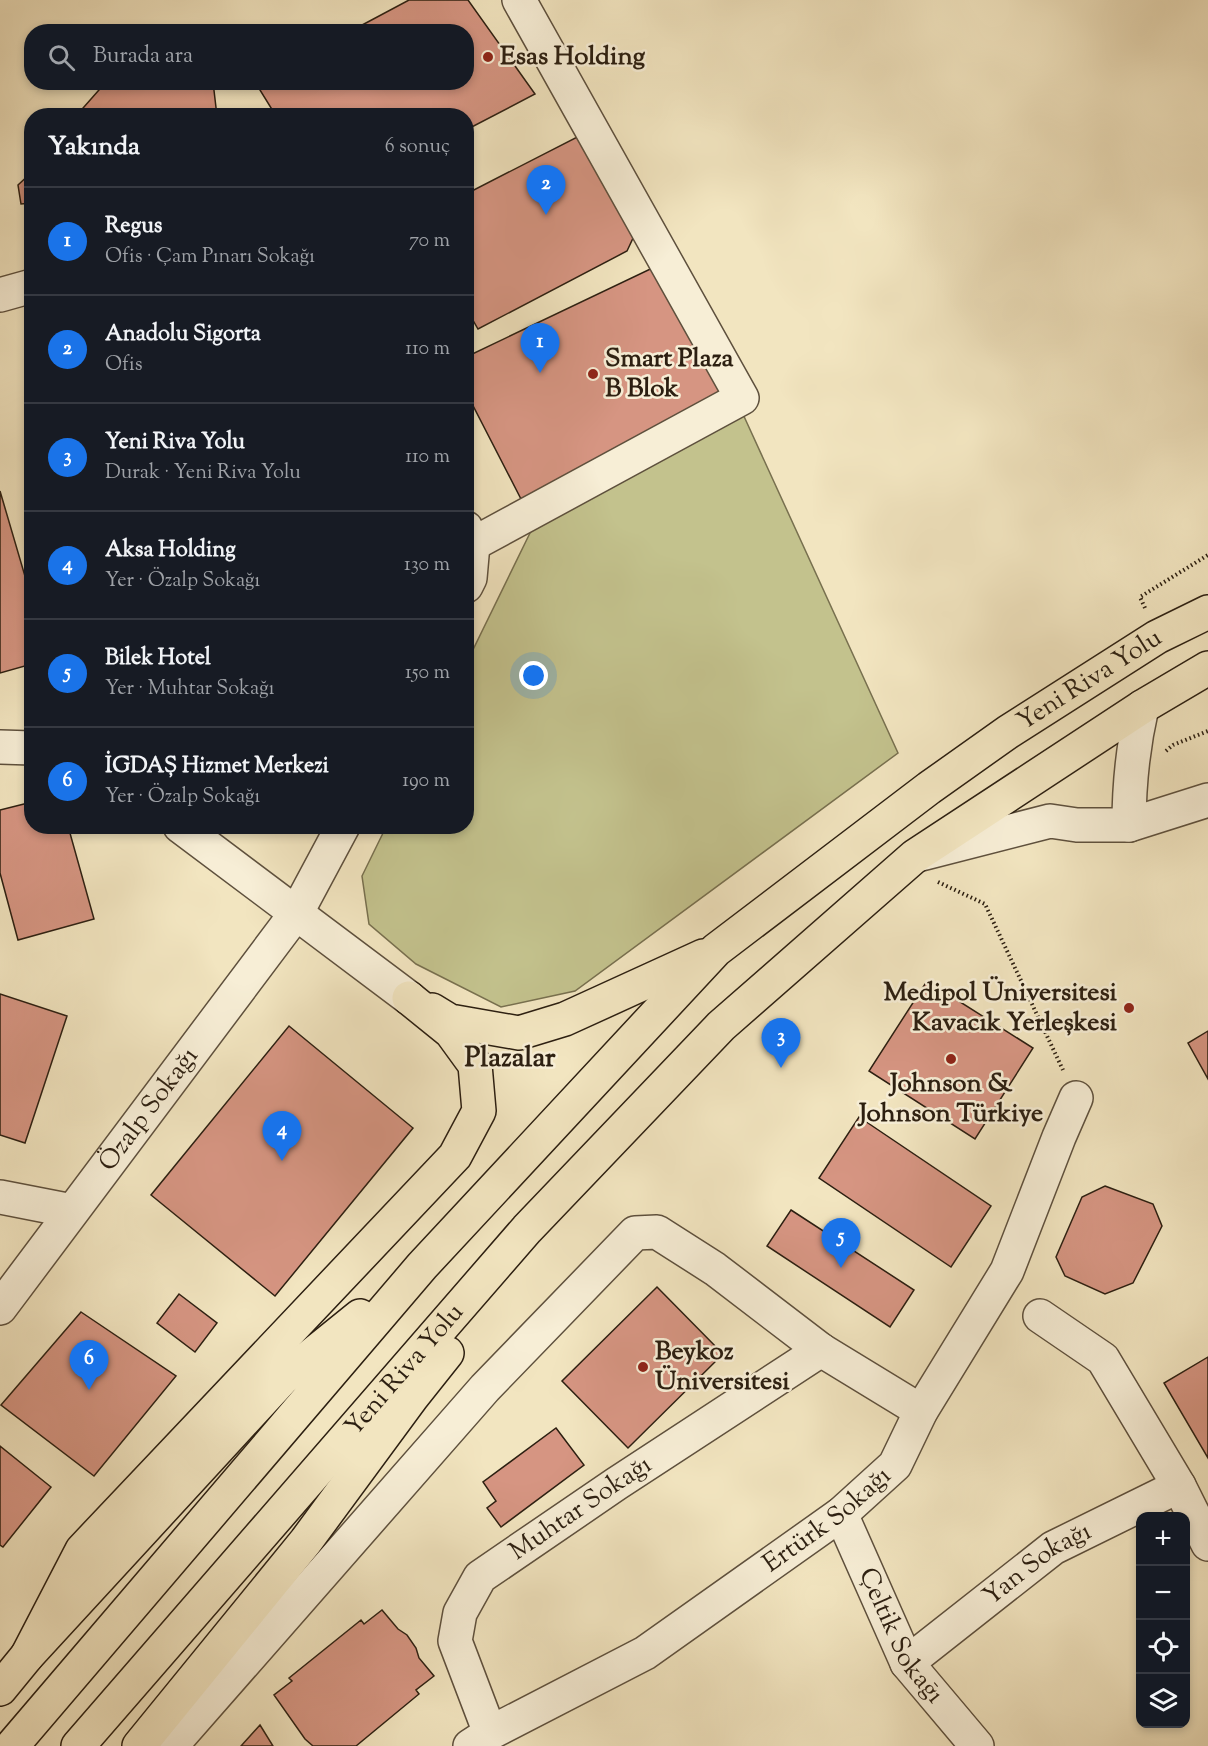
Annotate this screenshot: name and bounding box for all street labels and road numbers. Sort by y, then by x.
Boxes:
street label: Yeni Riva Yolu [1010,620,1169,740]
street label: Özalp Sokağı [90,1040,208,1179]
street label: Yeni Riva Yolu [336,1295,473,1445]
street label: Muhtar Sokağı [502,1447,659,1570]
street label: Ertürk Sokağı [756,1458,900,1582]
street label: Yan Sokağı [975,1513,1098,1615]
street label: Çeltik Sokaḡı [849,1562,952,1712]

